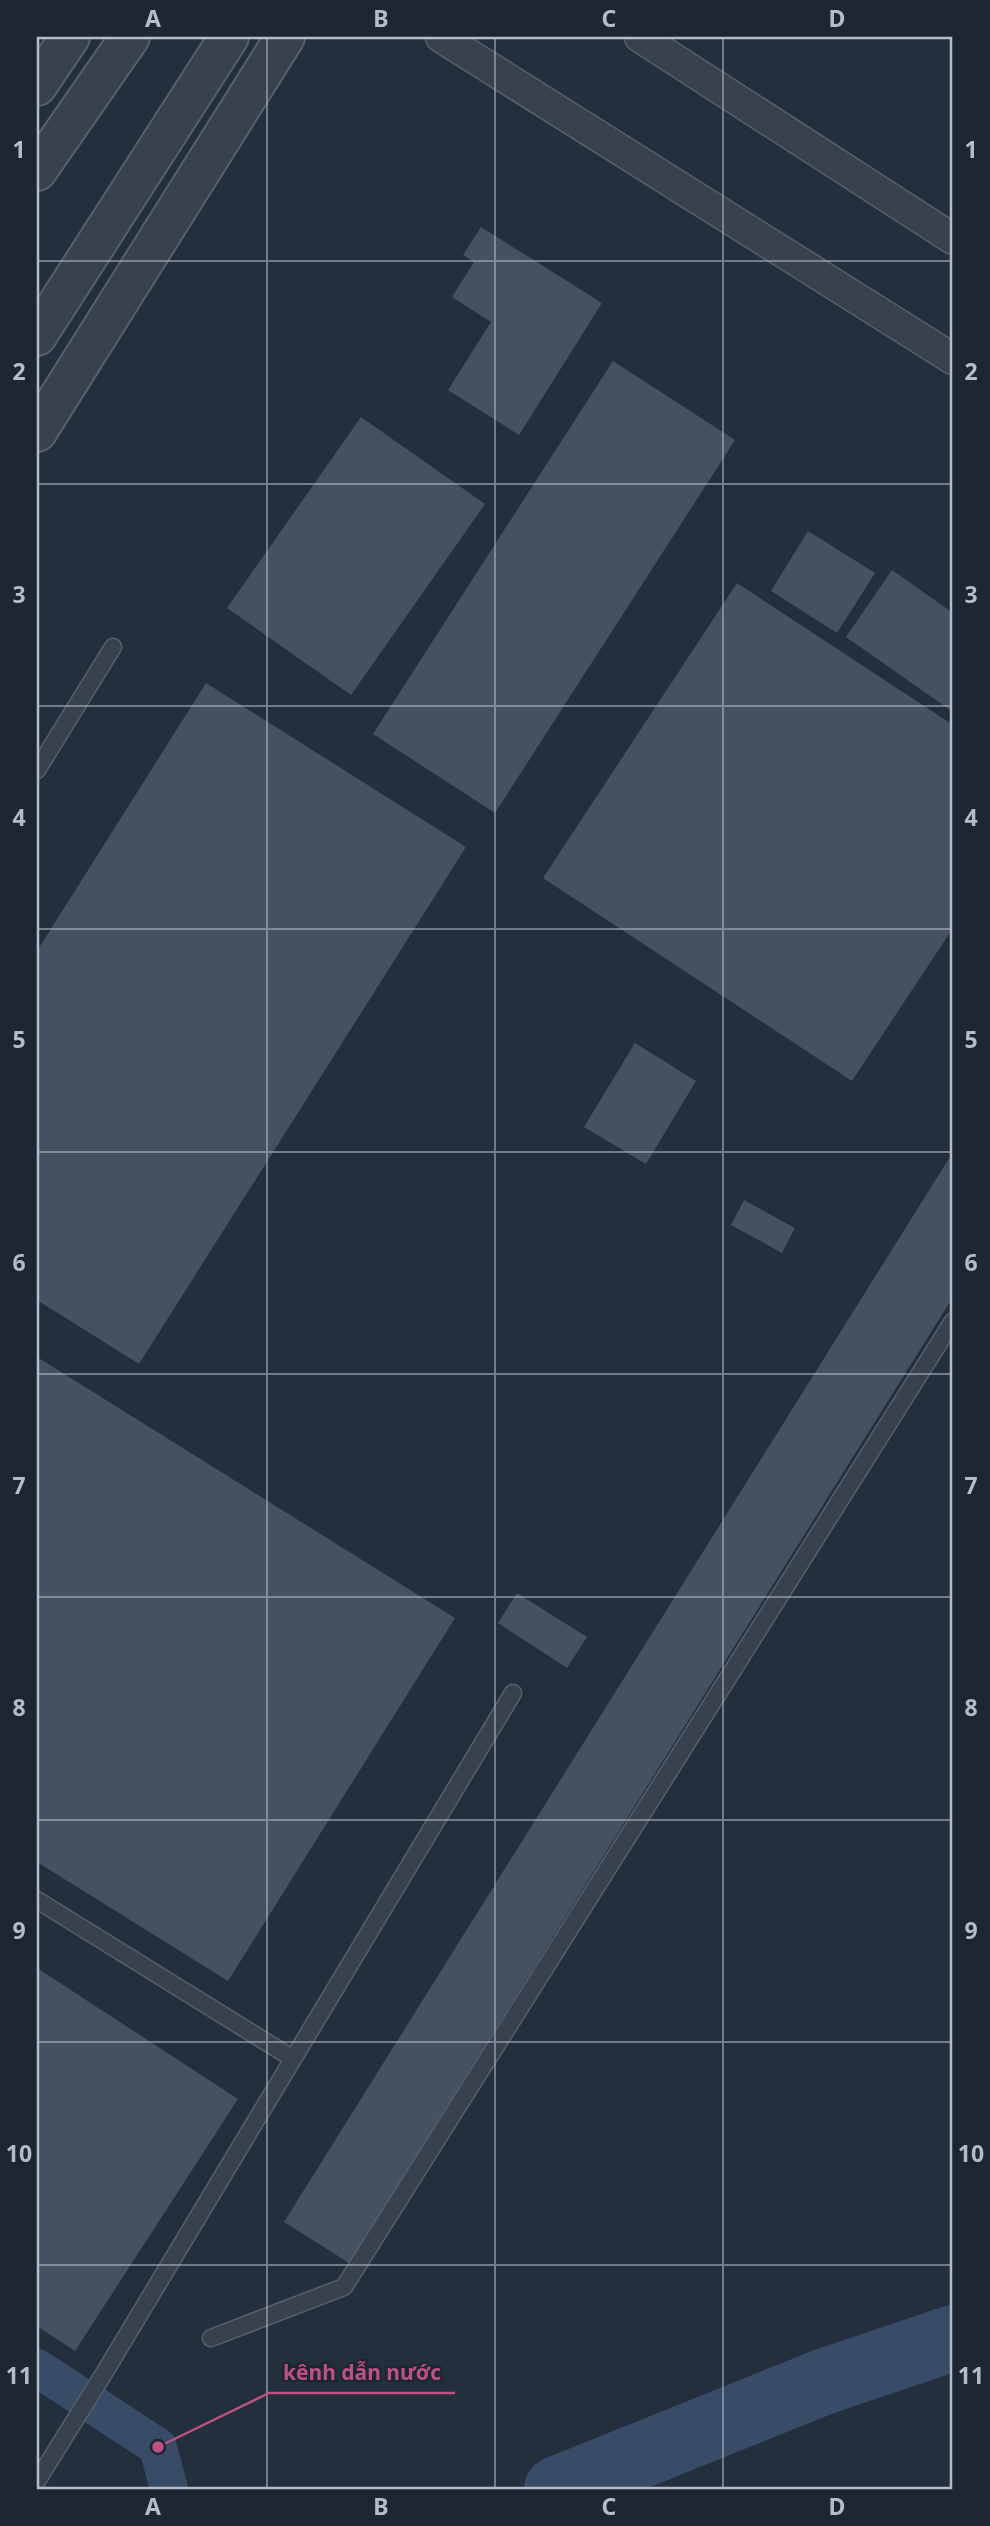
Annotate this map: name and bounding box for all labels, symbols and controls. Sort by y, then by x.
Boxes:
text: A [145,2,161,34]
text: B [373,2,389,34]
text: C [602,2,617,34]
text: D [829,2,845,34]
text: 1 [12,133,26,165]
text: 1 [964,133,978,165]
text: 2 [12,355,26,387]
text: 2 [964,355,978,387]
text: 3 [12,578,26,610]
text: 3 [964,578,978,610]
text: 4 [12,801,26,833]
text: 4 [964,801,978,833]
text: 5 [12,1023,26,1055]
text: 5 [964,1023,978,1055]
text: 6 [12,1246,26,1278]
text: 6 [964,1246,978,1278]
text: 7 [12,1469,26,1501]
text: 7 [964,1469,978,1501]
text: 8 [12,1691,26,1723]
text: 8 [964,1691,978,1723]
text: 9 [12,1914,26,1946]
text: 9 [964,1914,978,1946]
text: 10 [6,2137,32,2169]
text: 10 [958,2137,984,2169]
callout: kênh dẫn nước [269,2351,455,2393]
text: kênh dẫn nước [283,2358,441,2386]
text: 11 [6,2359,32,2391]
text: 11 [958,2359,984,2391]
text: A [145,2490,161,2522]
text: B [373,2490,389,2522]
text: C [602,2490,617,2522]
text: D [829,2490,845,2522]

